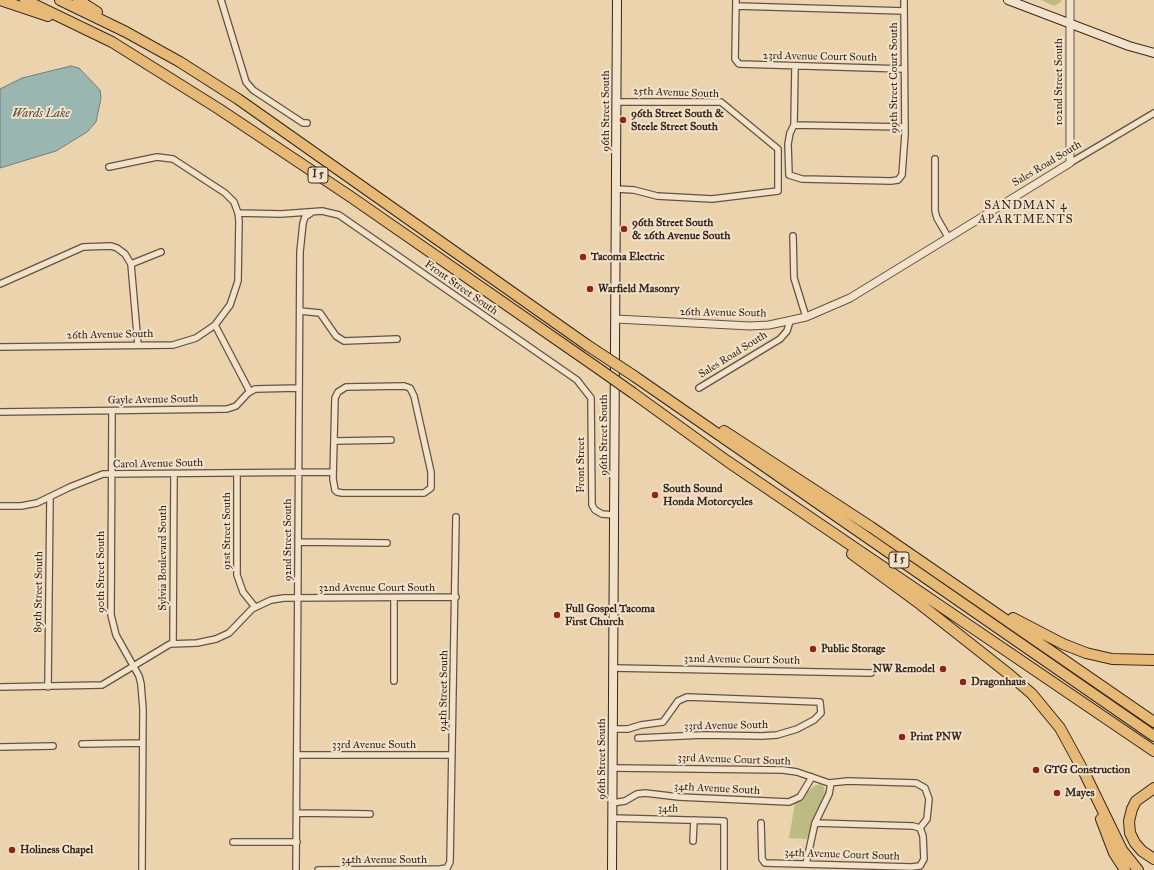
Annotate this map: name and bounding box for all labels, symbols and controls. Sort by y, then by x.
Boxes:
street label: 99th Street Court South [887,22,901,134]
street label: 102nd Street South [1052,38,1066,126]
street label: 23rd Avenue Court South [763,49,877,65]
street label: 96th Street South [599,70,613,152]
street label: 25th Avenue South [633,85,719,101]
water label: Wards Lake [12,107,70,121]
place label: 96th Street South & Steele Street South [631,107,724,133]
marker: 96th Street South & Steele Street South [618,115,628,125]
street label: Sales Road South [1010,138,1084,190]
road number: I 5 [308,167,328,183]
district label: SANDMAN 4 APARTMENTS [978,199,1074,227]
place label: 96th Street South & 26th Avenue South [632,216,730,242]
marker: 96th Street South & 26th Avenue South [619,224,629,234]
place label: Tacoma Electric [591,250,665,264]
marker: Tacoma Electric [578,252,588,262]
street label: Front Street South [422,258,500,318]
place label: Warfield Masonry [598,282,679,296]
marker: Warfield Masonry [585,284,595,294]
street label: 26th Avenue South [680,306,766,320]
street label: 26th Avenue South [67,328,153,342]
street label: Sales Road South [696,329,770,381]
street label: Gayle Avenue South [108,393,198,407]
street label: 96th Street South [597,394,611,476]
street label: Front Street [574,437,588,493]
street label: Carol Avenue South [113,457,203,471]
place label: South Sound Honda Motorcycles [663,482,753,508]
marker: South Sound Honda Motorcycles [650,490,660,500]
street label: 91st Street South [220,492,234,570]
street label: 92nd Street South [281,499,295,581]
street label: Sylvia Boulevard South [156,505,170,611]
street label: 90th Street South [94,531,108,613]
street label: 89th Street South [32,551,46,633]
road number: I 5 [889,552,909,568]
street label: 32nd Avenue Court South [319,581,435,595]
place label: Full Gospel Tacoma First Church [565,602,655,628]
marker: Full Gospel Tacoma First Church [552,610,562,620]
place label: Public Storage [821,642,886,656]
marker: Public Storage [808,644,818,654]
street label: 94th Street South [437,650,451,732]
street label: 32nd Avenue Court South [684,652,800,668]
place label: NW Remodel [873,662,935,676]
marker: NW Remodel [938,664,948,674]
place label: Dragonhaus [971,675,1026,689]
marker: Dragonhaus [958,677,968,687]
street label: 96th Street South [595,718,609,800]
street label: 33rd Avenue South [684,719,768,733]
place label: Print PNW [910,730,962,744]
marker: Print PNW [897,732,907,742]
street label: 33rd Avenue South [332,738,416,752]
street label: 33rd Avenue Court South [677,751,791,769]
place label: GTG Construction [1044,763,1130,777]
marker: GTG Construction [1031,765,1041,775]
street label: 34th Avenue South [674,780,760,798]
place label: Mayes [1065,786,1094,800]
marker: Mayes [1052,788,1062,798]
street label: 34th [658,802,678,816]
place label: Holiness Chapel [20,843,93,857]
marker: Holiness Chapel [7,845,17,855]
street label: 34th Avenue Court South [784,846,900,864]
street label: 34th Avenue South [341,853,427,867]

